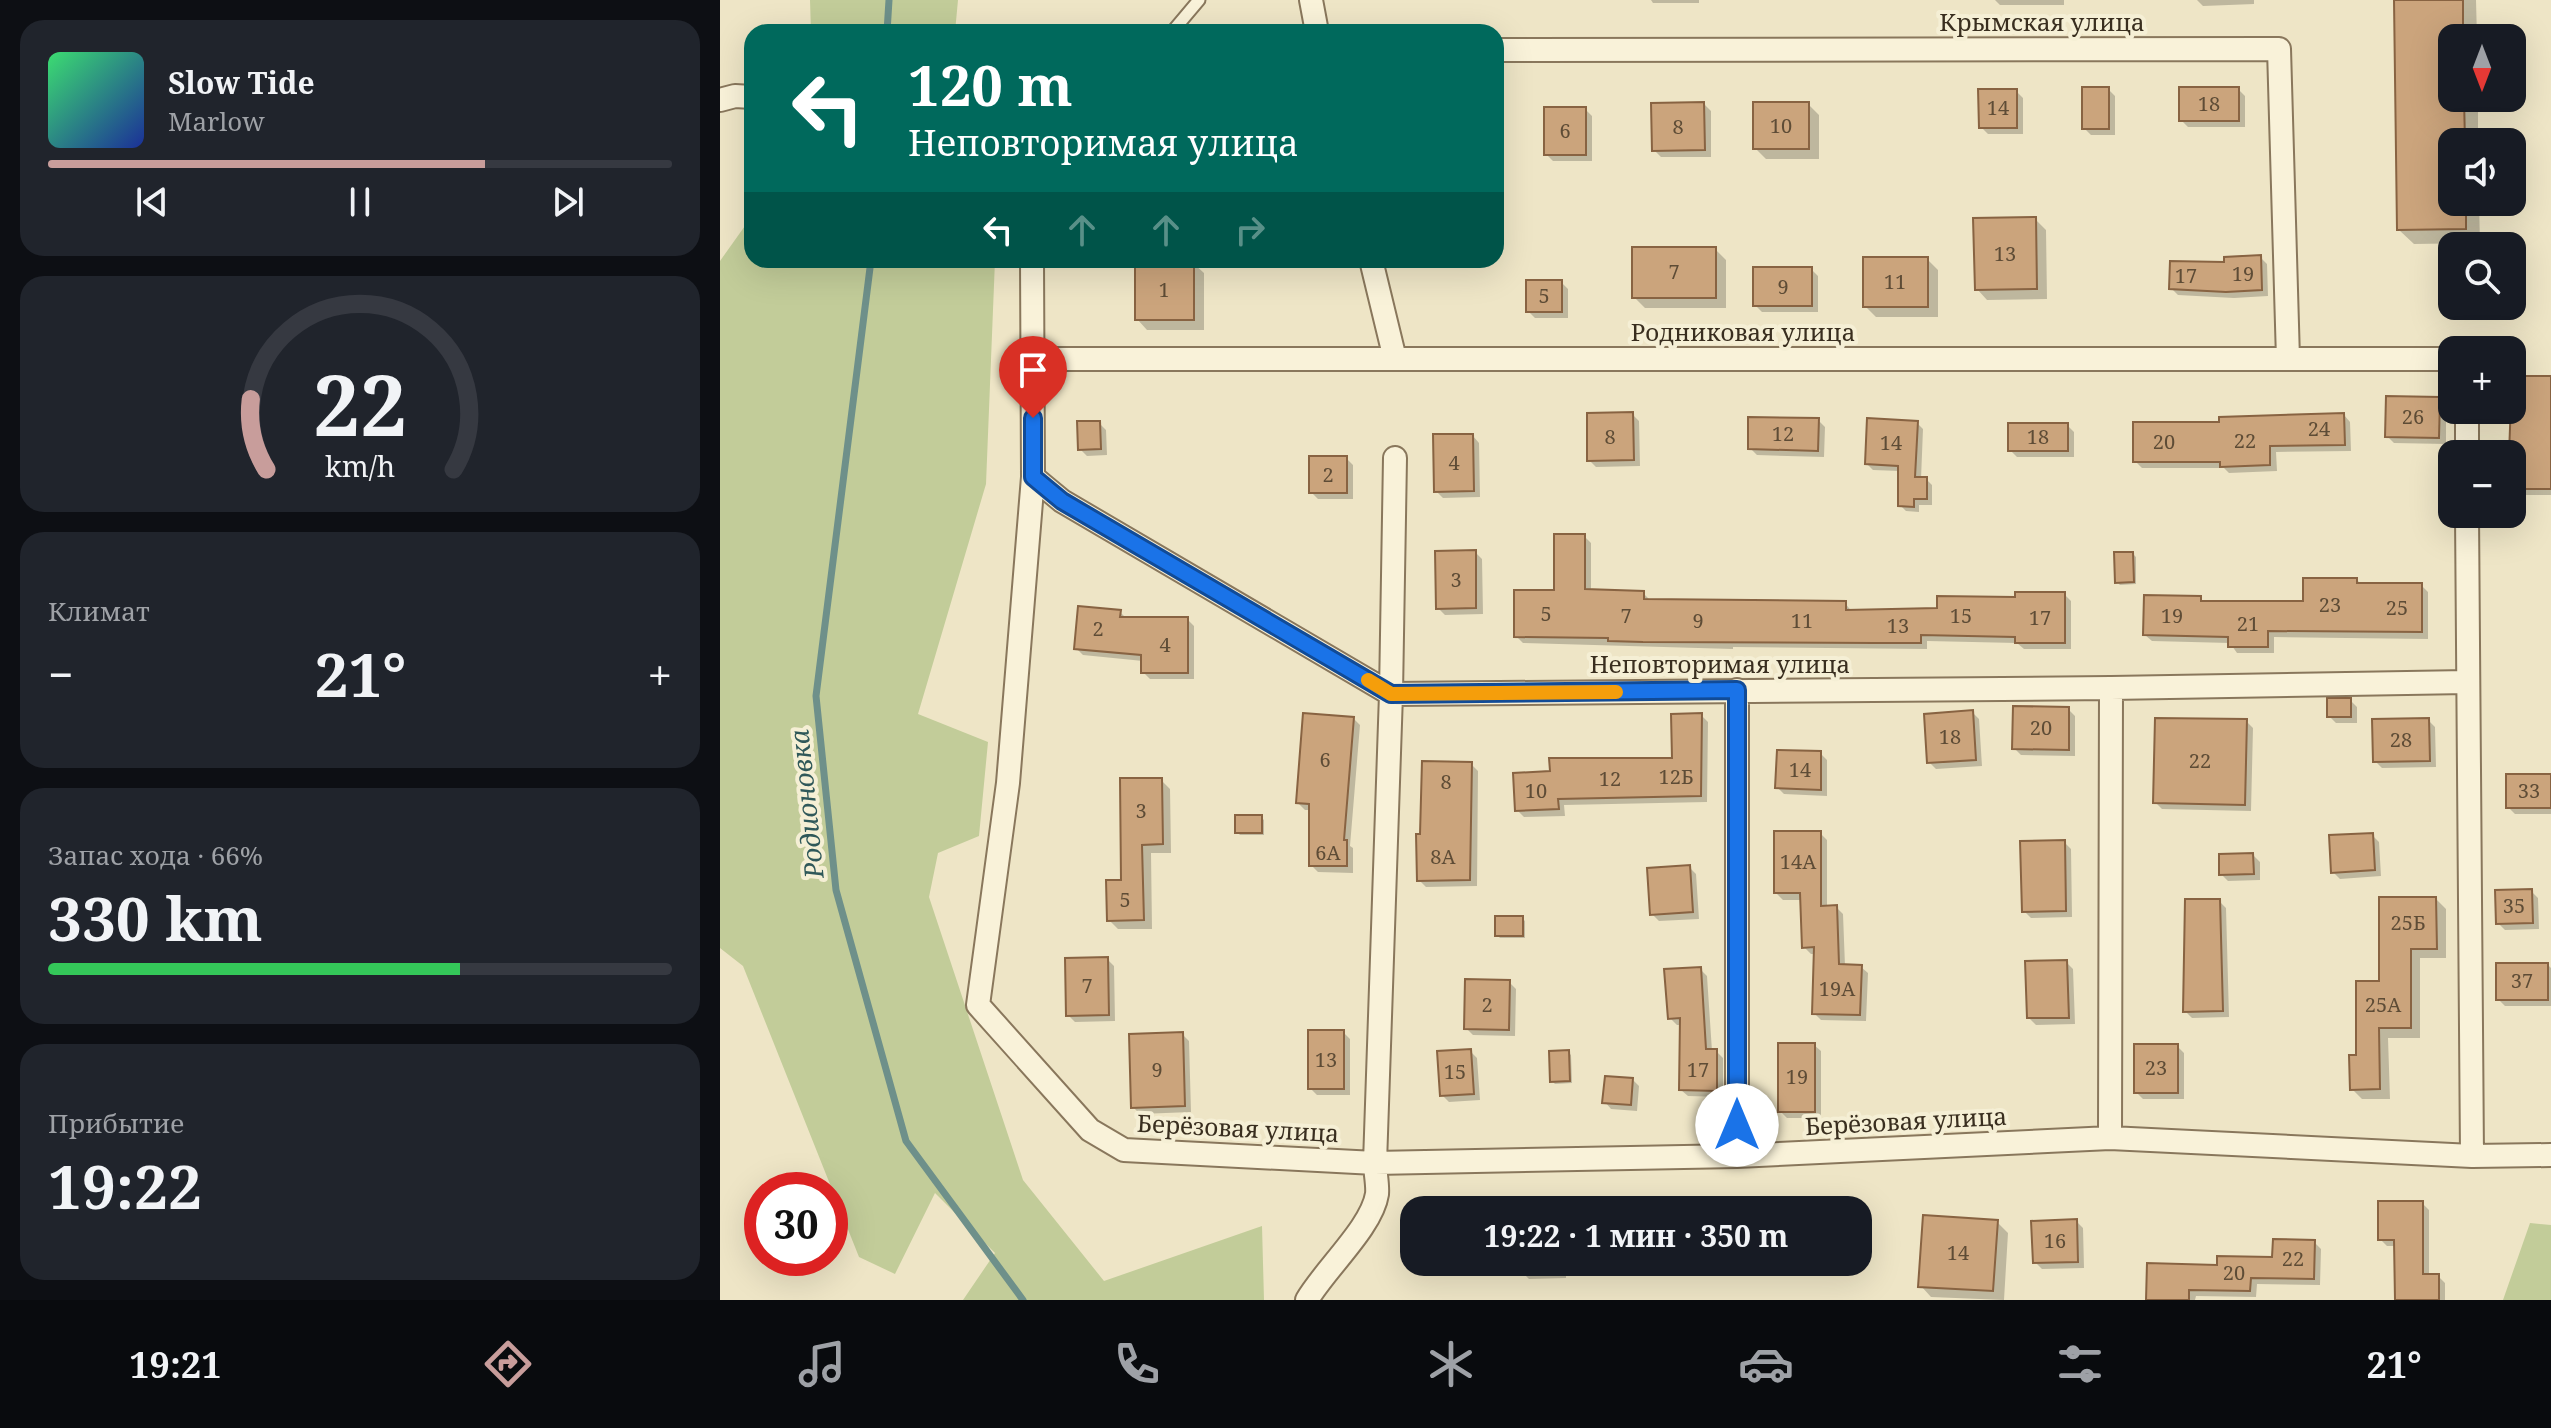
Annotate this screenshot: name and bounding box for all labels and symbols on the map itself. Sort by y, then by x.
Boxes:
street label: Крымская улица [1939,5,2145,38]
north arrow [2438,24,2526,112]
house number: 18 [2198,90,2220,117]
house number: 14 [1987,94,2009,121]
house number: 10 [1770,112,1792,139]
house number: 8 [1672,113,1684,140]
house number: 6 [1559,117,1571,144]
house number: 13 [1994,240,2016,267]
house number: 7 [1668,258,1680,285]
house number: 19 [2232,260,2254,287]
house number: 17 [2175,262,2197,289]
house number: 11 [1884,268,1906,295]
house number: 9 [1777,273,1789,300]
house number: 1 [1158,276,1170,303]
house number: 5 [1538,282,1550,309]
street label: Родниковая улица [1631,315,1855,348]
pin [999,336,1067,418]
house number: 26 [2402,403,2424,430]
house number: 24 [2308,415,2330,442]
house number: 12 [1772,420,1794,447]
house number: 8 [1604,423,1616,450]
house number: 18 [2027,423,2049,450]
house number: 22 [2234,427,2256,454]
house number: 20 [2153,428,2175,455]
house number: 14 [1880,429,1902,456]
house number: 4 [1448,449,1460,476]
house number: 2 [1322,461,1334,488]
house number: 3 [1450,566,1462,593]
house number: 23 [2319,591,2341,618]
house number: 25 [2386,594,2408,621]
house number: 5 [1540,600,1552,627]
house number: 7 [1620,602,1632,629]
house number: 15 [1950,602,1972,629]
house number: 19 [2161,602,2183,629]
house number: 17 [2029,604,2051,631]
house number: 9 [1692,607,1704,634]
house number: 11 [1791,607,1813,634]
house number: 21 [2237,610,2259,637]
house number: 13 [1887,612,1909,639]
house number: 2 [1092,615,1104,642]
house number: 4 [1159,631,1171,658]
street label: Неповторимая улица [1590,647,1850,680]
house number: 20 [2030,714,2052,741]
house number: 18 [1939,723,1961,750]
house number: 28 [2390,726,2412,753]
water label: Родионовка [780,728,832,881]
house number: 6 [1319,746,1331,773]
house number: 22 [2189,747,2211,774]
house number: 14 [1789,756,1811,783]
house number: 12Б [1659,763,1693,790]
house number: 12 [1599,765,1621,792]
house number: 8 [1440,768,1452,795]
house number: 10 [1525,777,1547,804]
house number: 33 [2518,777,2540,804]
house number: 3 [1135,797,1147,824]
house number: 6А [1315,839,1342,866]
house number: 8А [1430,843,1457,870]
house number: 14А [1780,848,1817,875]
house number: 5 [1119,886,1131,913]
house number: 35 [2503,892,2525,919]
house number: 25Б [2391,909,2425,936]
house number: 37 [2511,967,2533,994]
house number: 7 [1081,972,1093,999]
house number: 19А [1819,975,1856,1002]
house number: 2 [1481,991,1493,1018]
house number: 25А [2365,991,2402,1018]
house number: 13 [1315,1046,1337,1073]
house number: 23 [2145,1054,2167,1081]
house number: 9 [1151,1056,1163,1083]
house number: 17 [1687,1056,1709,1083]
house number: 15 [1444,1058,1466,1085]
house number: 19 [1786,1063,1808,1090]
position arrow [1695,1083,1779,1167]
street label: Берёзовая улица [1804,1099,2008,1142]
street label: Берёзовая улица [1136,1106,1340,1149]
speed limit sign: 30 [744,1172,848,1276]
house number: 16 [2044,1227,2066,1254]
house number: 14 [1947,1239,1969,1266]
house number: 22 [2282,1245,2304,1272]
house number: 20 [2223,1259,2245,1286]

